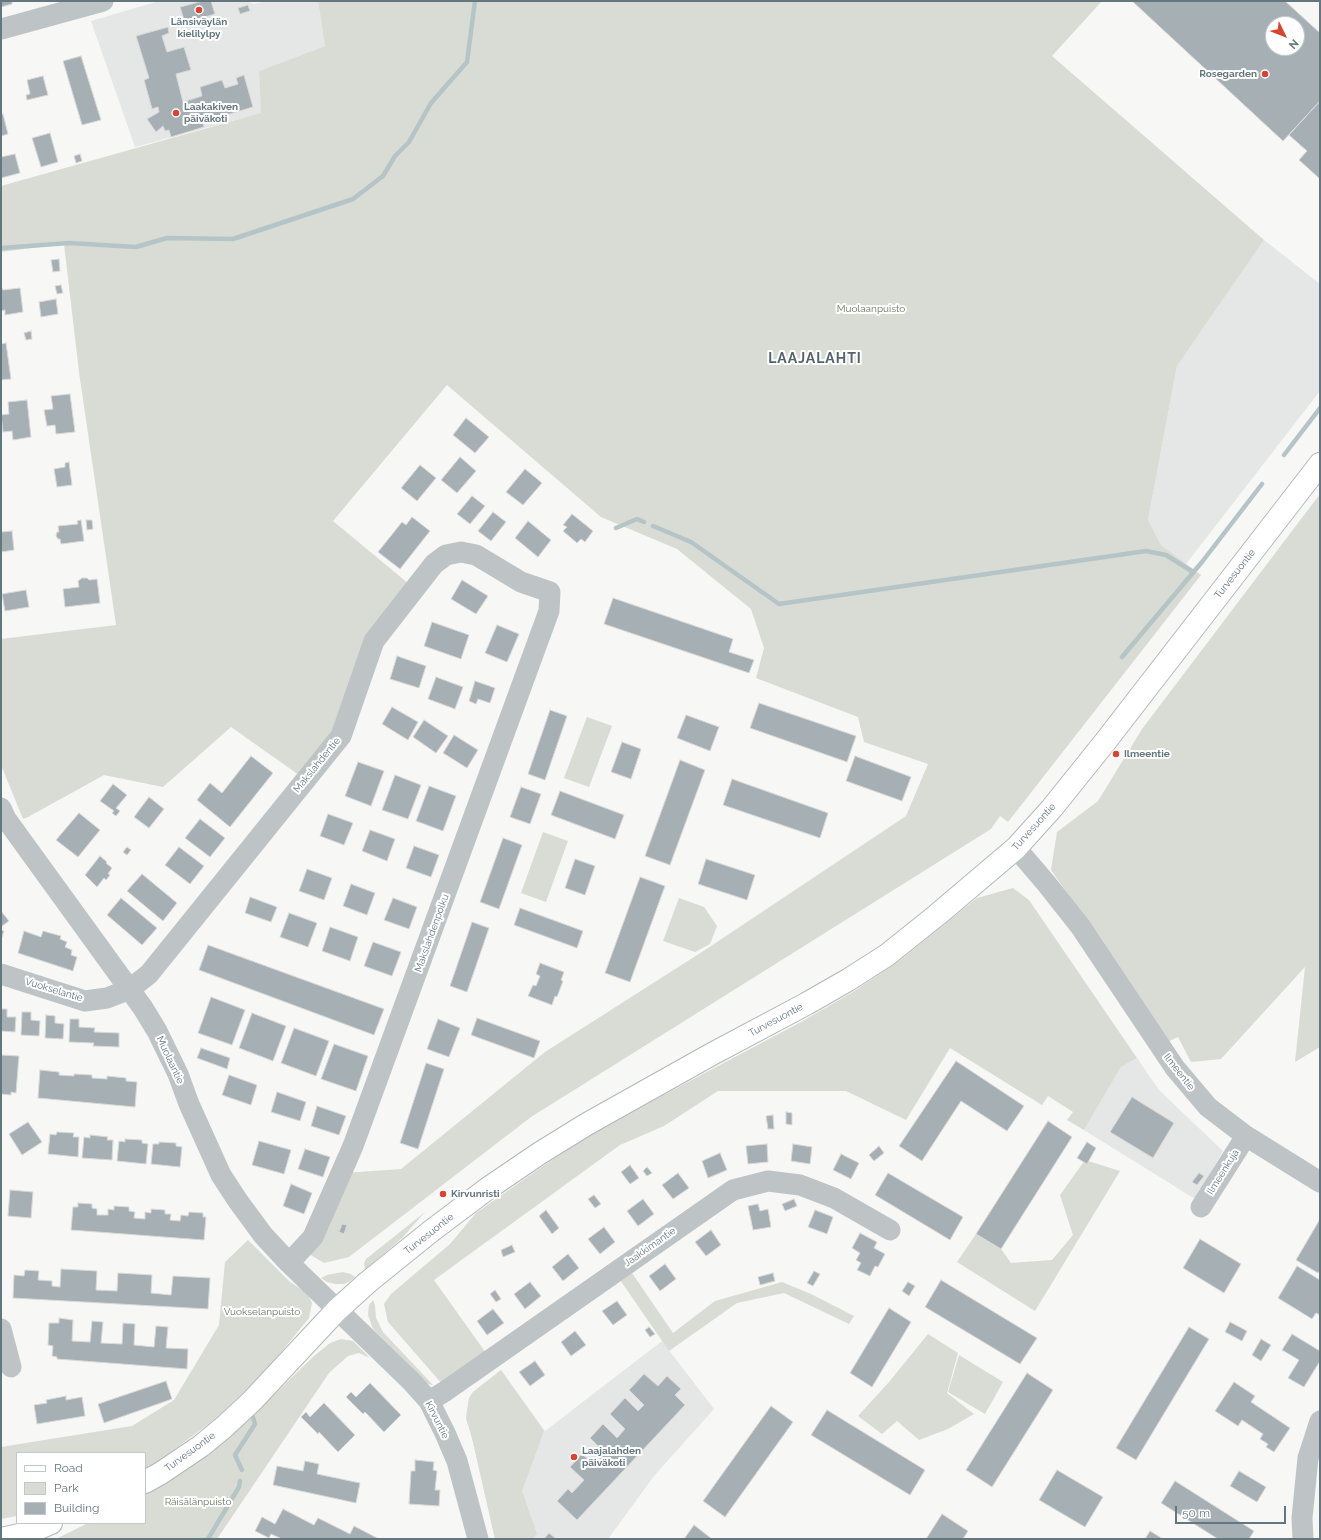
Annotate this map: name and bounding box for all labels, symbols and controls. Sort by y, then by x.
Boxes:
marker: Länsiväylän kielilylpy [194,5,204,15]
place label: Länsiväylän kielilylpy [171,16,227,40]
north arrow [1265,16,1305,56]
text: N [1286,36,1301,51]
place label: Rosegarden [1199,68,1257,80]
marker: Rosegarden [1260,69,1270,79]
place label: Laakakiven päiväkoti [184,101,238,124]
marker: Laakakiven päiväkoti [171,108,181,118]
park label: Muolaanpuisto [837,303,905,315]
district label: LAAJALAHTI [768,351,862,367]
street label: Turvesuontie [1212,547,1258,601]
street label: Makslahdentie [291,735,343,795]
place label: Ilmeentie [1124,748,1170,760]
marker: Ilmeentie [1111,749,1121,759]
street label: Turvesuontie [1010,801,1058,853]
street label: Makslahdenpolku [412,892,452,974]
street label: Vuokselantie [24,976,84,1004]
street label: Turvesuontie [747,1001,805,1039]
street label: Muolaantie [154,1034,186,1086]
street label: Ilmeentie [1161,1051,1197,1093]
street label: Ilmeenkuja [1204,1147,1242,1197]
place label: Kirvunristi [451,1188,500,1200]
marker: Kirvunristi [438,1189,448,1199]
street label: Turvesuontie [402,1211,456,1257]
street label: Jaakkimantie [622,1225,678,1269]
park label: Vuokselanpuisto [224,1306,300,1318]
street label: Kirvuntie [422,1399,452,1441]
street label: Turvesuontie [162,1430,218,1474]
place label: Laajalahden päiväkoti [582,1445,641,1468]
legend [16,1452,146,1524]
marker: Laajalahden päiväkoti [569,1452,579,1462]
text: Road [54,1461,83,1475]
text: Park [54,1481,79,1495]
park label: Räisälänpuisto [165,1496,231,1508]
scale bar [1177,1498,1288,1524]
text: Building [54,1501,100,1515]
text: 50 m [1182,1506,1210,1520]

